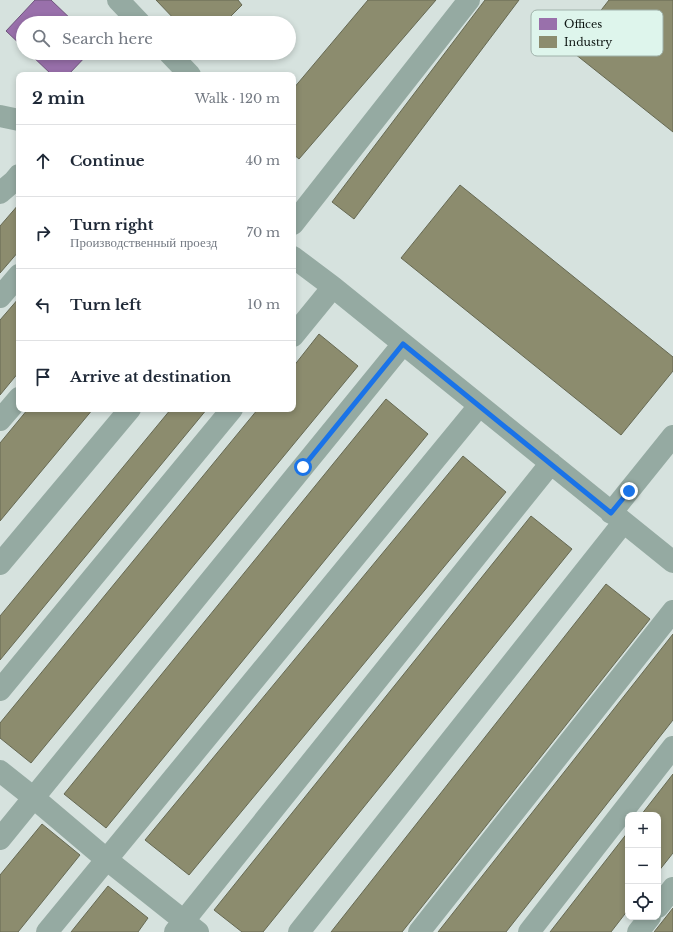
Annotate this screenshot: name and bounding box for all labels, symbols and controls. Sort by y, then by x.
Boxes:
legend [531,10,663,56]
search box [16,16,296,60]
text: Offices [564,17,602,31]
icon: search [30,27,52,49]
text: Search here [62,29,153,48]
text: Industry [564,35,612,49]
text: 2 min [32,88,85,109]
text: Walk · 120 m [195,90,280,107]
icon: ahead [32,150,54,172]
text: Continue [70,151,145,170]
text: 40 m [245,152,280,169]
text: Turn right [70,215,153,234]
icon: right [32,222,54,244]
text: 70 m [247,224,280,241]
text: Производственный проезд [70,234,217,251]
icon: left [32,294,54,316]
text: Turn left [70,295,141,314]
text: 10 m [247,296,280,313]
icon: arrive [32,366,54,388]
text: Arrive at destination [70,367,231,386]
route start [294,458,312,476]
route end [620,482,638,500]
map controls [625,812,661,920]
button: + [625,812,661,848]
button: − [625,848,661,884]
button: locate [625,884,661,920]

